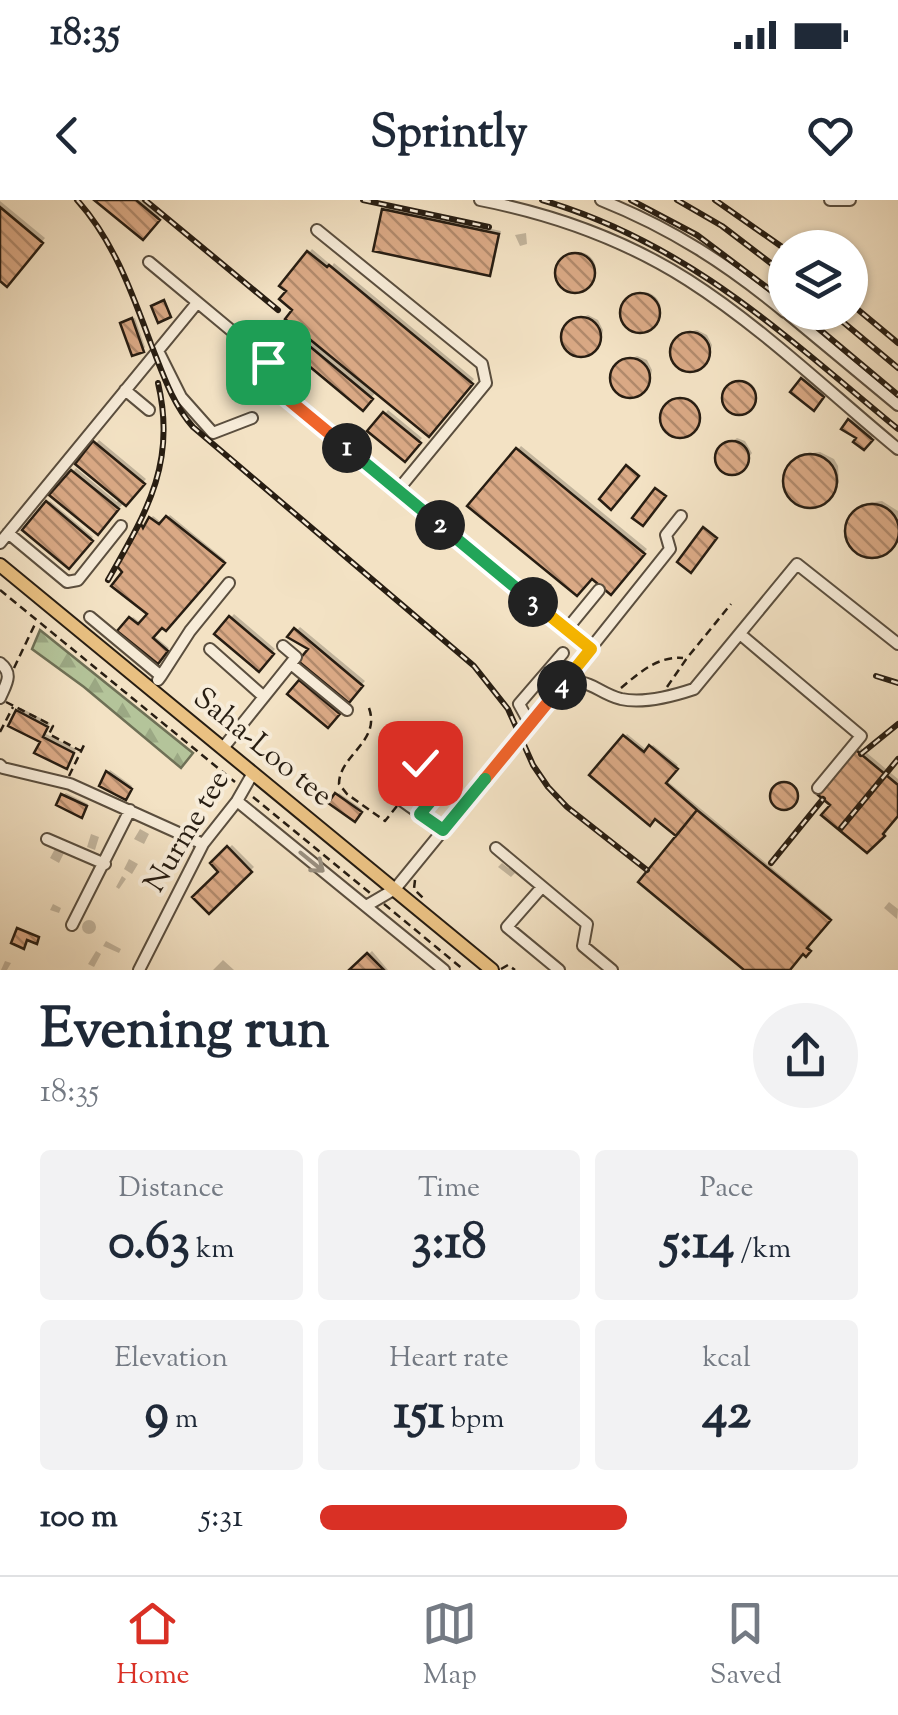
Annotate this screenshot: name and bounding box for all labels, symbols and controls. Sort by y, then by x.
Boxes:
text: 18:35 [50,8,120,62]
text: Sprintly [370,103,528,168]
icon: back [40,108,95,163]
icon: heart [803,108,858,163]
map controls [768,230,868,330]
button: layers [768,230,868,330]
pin [226,320,311,405]
icon: arrive [241,335,296,390]
pin: 1 [322,423,372,473]
text: 1 [342,428,352,468]
pin: 2 [415,500,465,550]
text: 2 [433,505,447,545]
pin: 3 [508,577,558,627]
text: 3 [527,582,539,622]
pin: 4 [537,660,587,710]
text: 4 [555,665,569,705]
street label: Saha-Loo tee [183,678,341,818]
pin [378,721,463,806]
icon: check [393,736,448,791]
street label: Nurme tee [135,763,241,901]
one-way arrow [299,851,325,873]
text: Evening run [40,993,329,1072]
button: share [753,1003,858,1108]
text: 18:35 [40,1070,99,1116]
text: Distance [119,1169,224,1209]
text: Time [418,1169,480,1209]
text: Pace [700,1169,753,1209]
text: 0.63 [108,1209,190,1281]
text: 3:18 [411,1209,487,1281]
text: 5:14 [662,1209,735,1281]
text: km [190,1230,234,1270]
text: /km [735,1230,791,1270]
text: Elevation [115,1339,228,1379]
text: Heart rate [389,1339,509,1379]
text: kcal [703,1339,751,1379]
text: 9 [145,1379,169,1451]
text: 151 [394,1379,445,1451]
text: 42 [702,1379,751,1451]
text: m [169,1400,198,1440]
text: bpm [445,1400,504,1440]
text: 100 m [40,1495,118,1541]
text: 5:31 [200,1495,243,1541]
tab: Home [116,1596,190,1696]
tab: Map [422,1596,477,1696]
tab: Saved [710,1596,782,1696]

